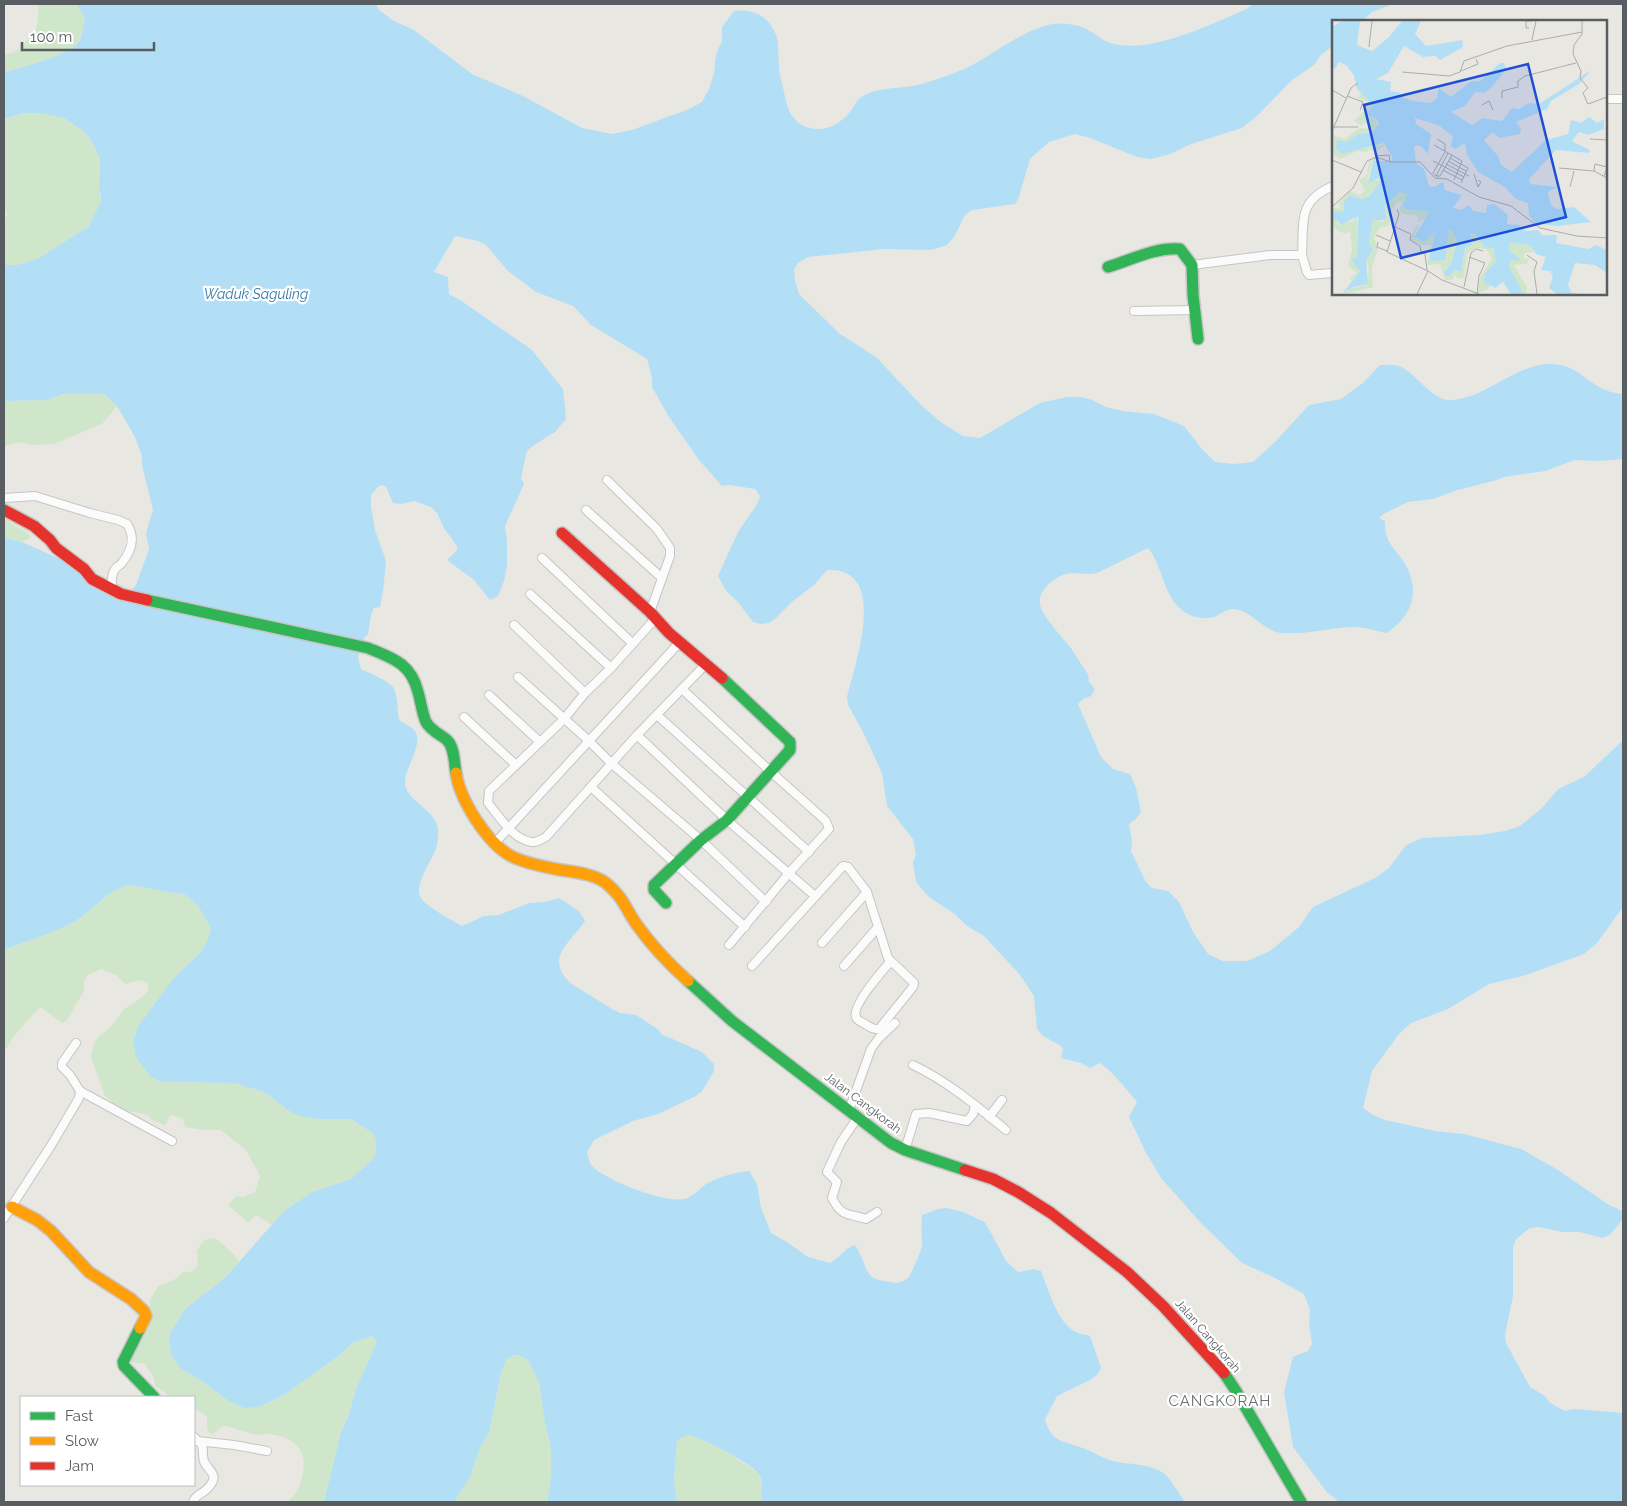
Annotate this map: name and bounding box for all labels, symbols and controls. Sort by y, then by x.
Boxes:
scale bar [22,20,155,52]
inset map [1332,20,1607,295]
text: 100 m [30,28,72,46]
water label: Waduk Saguling [204,286,308,302]
street label: Jalan Cangkorah [822,1070,904,1136]
street label: Jalan Cangkorah [1172,1297,1244,1375]
district label: CANGKORAH [1169,1392,1271,1410]
legend [20,1396,195,1486]
text: Fast [65,1407,93,1425]
text: Slow [65,1432,99,1450]
text: Jam [65,1457,94,1475]

